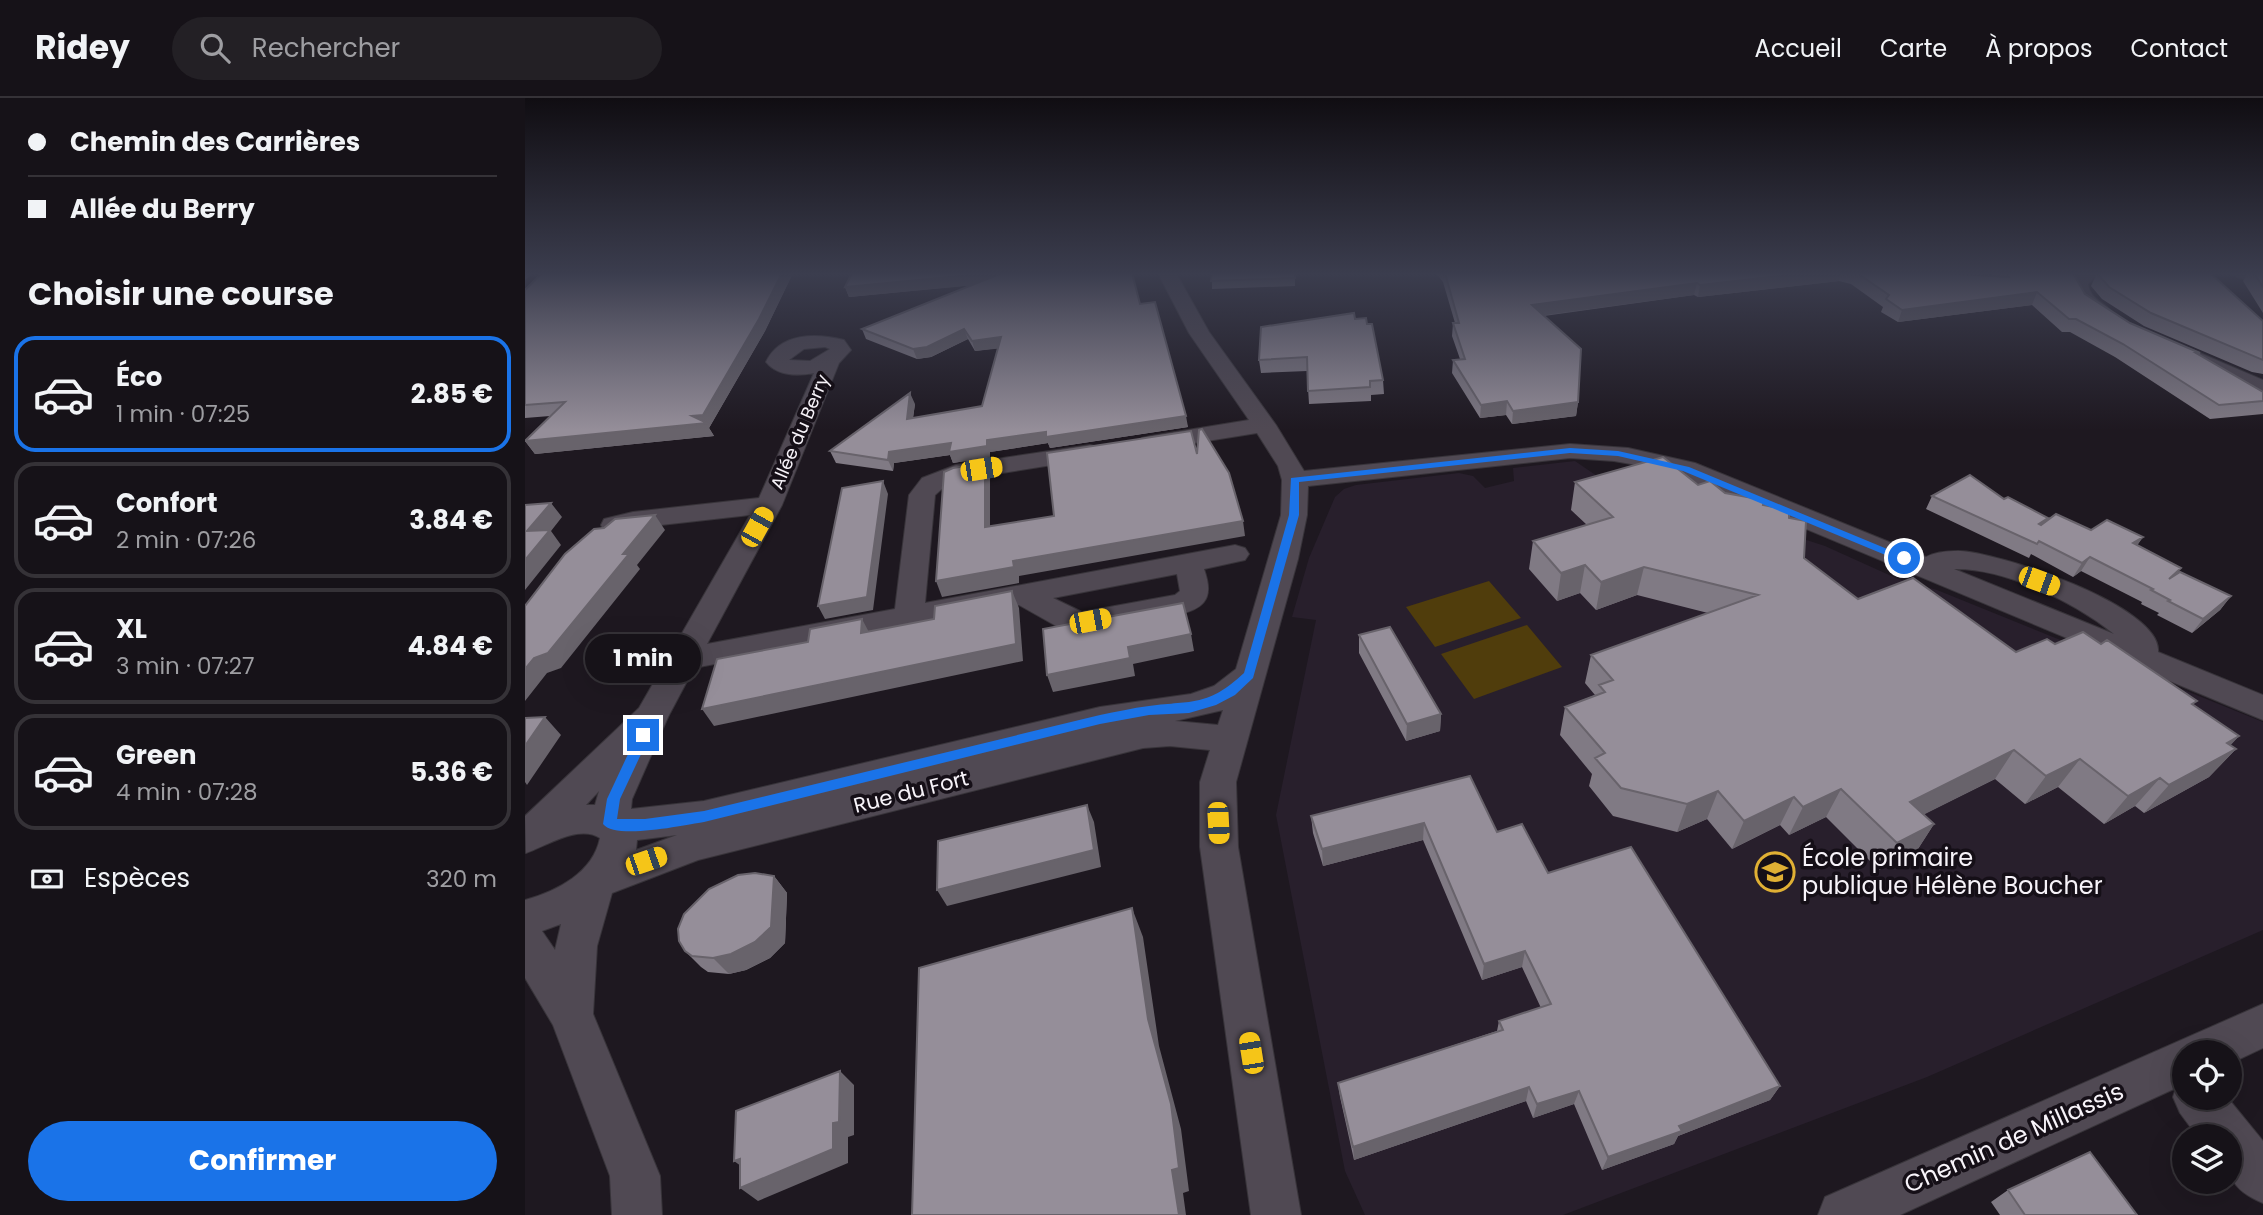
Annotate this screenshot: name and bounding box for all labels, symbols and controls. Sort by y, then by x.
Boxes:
search box [172,17,662,80]
text: Ridey [35,24,130,71]
icon: search [196,29,234,67]
text: Rechercher [252,30,400,66]
text: Accueil [1755,32,1842,65]
text: Carte [1880,32,1947,65]
text: À propos [1985,32,2092,65]
text: Contact [2130,32,2228,65]
text: Chemin des Carrières [70,124,360,160]
text: Allée du Berry [70,191,255,227]
text: Choisir une course [28,271,334,316]
text: Éco [116,359,162,395]
icon: car [32,363,95,426]
street label: Allée du Berry [764,371,835,493]
text: 2.85 € [411,376,493,412]
text: 1 min · 07:25 [116,398,250,430]
car [959,455,1004,483]
text: Confort [116,485,218,521]
icon: car [32,489,95,552]
text: 3.84 € [409,502,493,538]
car [738,504,777,550]
text: 2 min · 07:26 [116,524,256,556]
route start [1888,542,1920,574]
car [2016,564,2063,598]
car [1068,607,1113,635]
text: XL [116,611,147,647]
icon: car [32,615,95,678]
text: 4.84 € [407,628,493,664]
callout: 1 min [585,634,701,682]
text: 1 min [613,642,673,674]
text: 3 min · 07:27 [116,650,255,682]
route end [627,719,659,751]
text: Green [116,737,197,773]
icon: car [32,741,95,804]
text: 5.36 € [410,754,493,790]
street label: Rue du Fort [850,763,971,820]
text: 4 min · 07:28 [116,776,257,808]
car [1207,801,1230,845]
place label: École primaire publique Hélène Boucher [1802,841,2103,902]
car [623,844,670,878]
school or university icon: École primaire publique Hélène Boucher [1754,851,1796,893]
icon: cash [28,860,66,898]
text: Espèces [84,860,190,896]
text: 320 m [426,863,497,895]
car [1238,1031,1265,1075]
map controls [2172,1040,2242,1194]
button: locate [2172,1040,2242,1110]
street label: Chemin de Millassis [1899,1074,2129,1201]
button: Confirmer [28,1121,497,1201]
button: layers [2172,1124,2242,1194]

